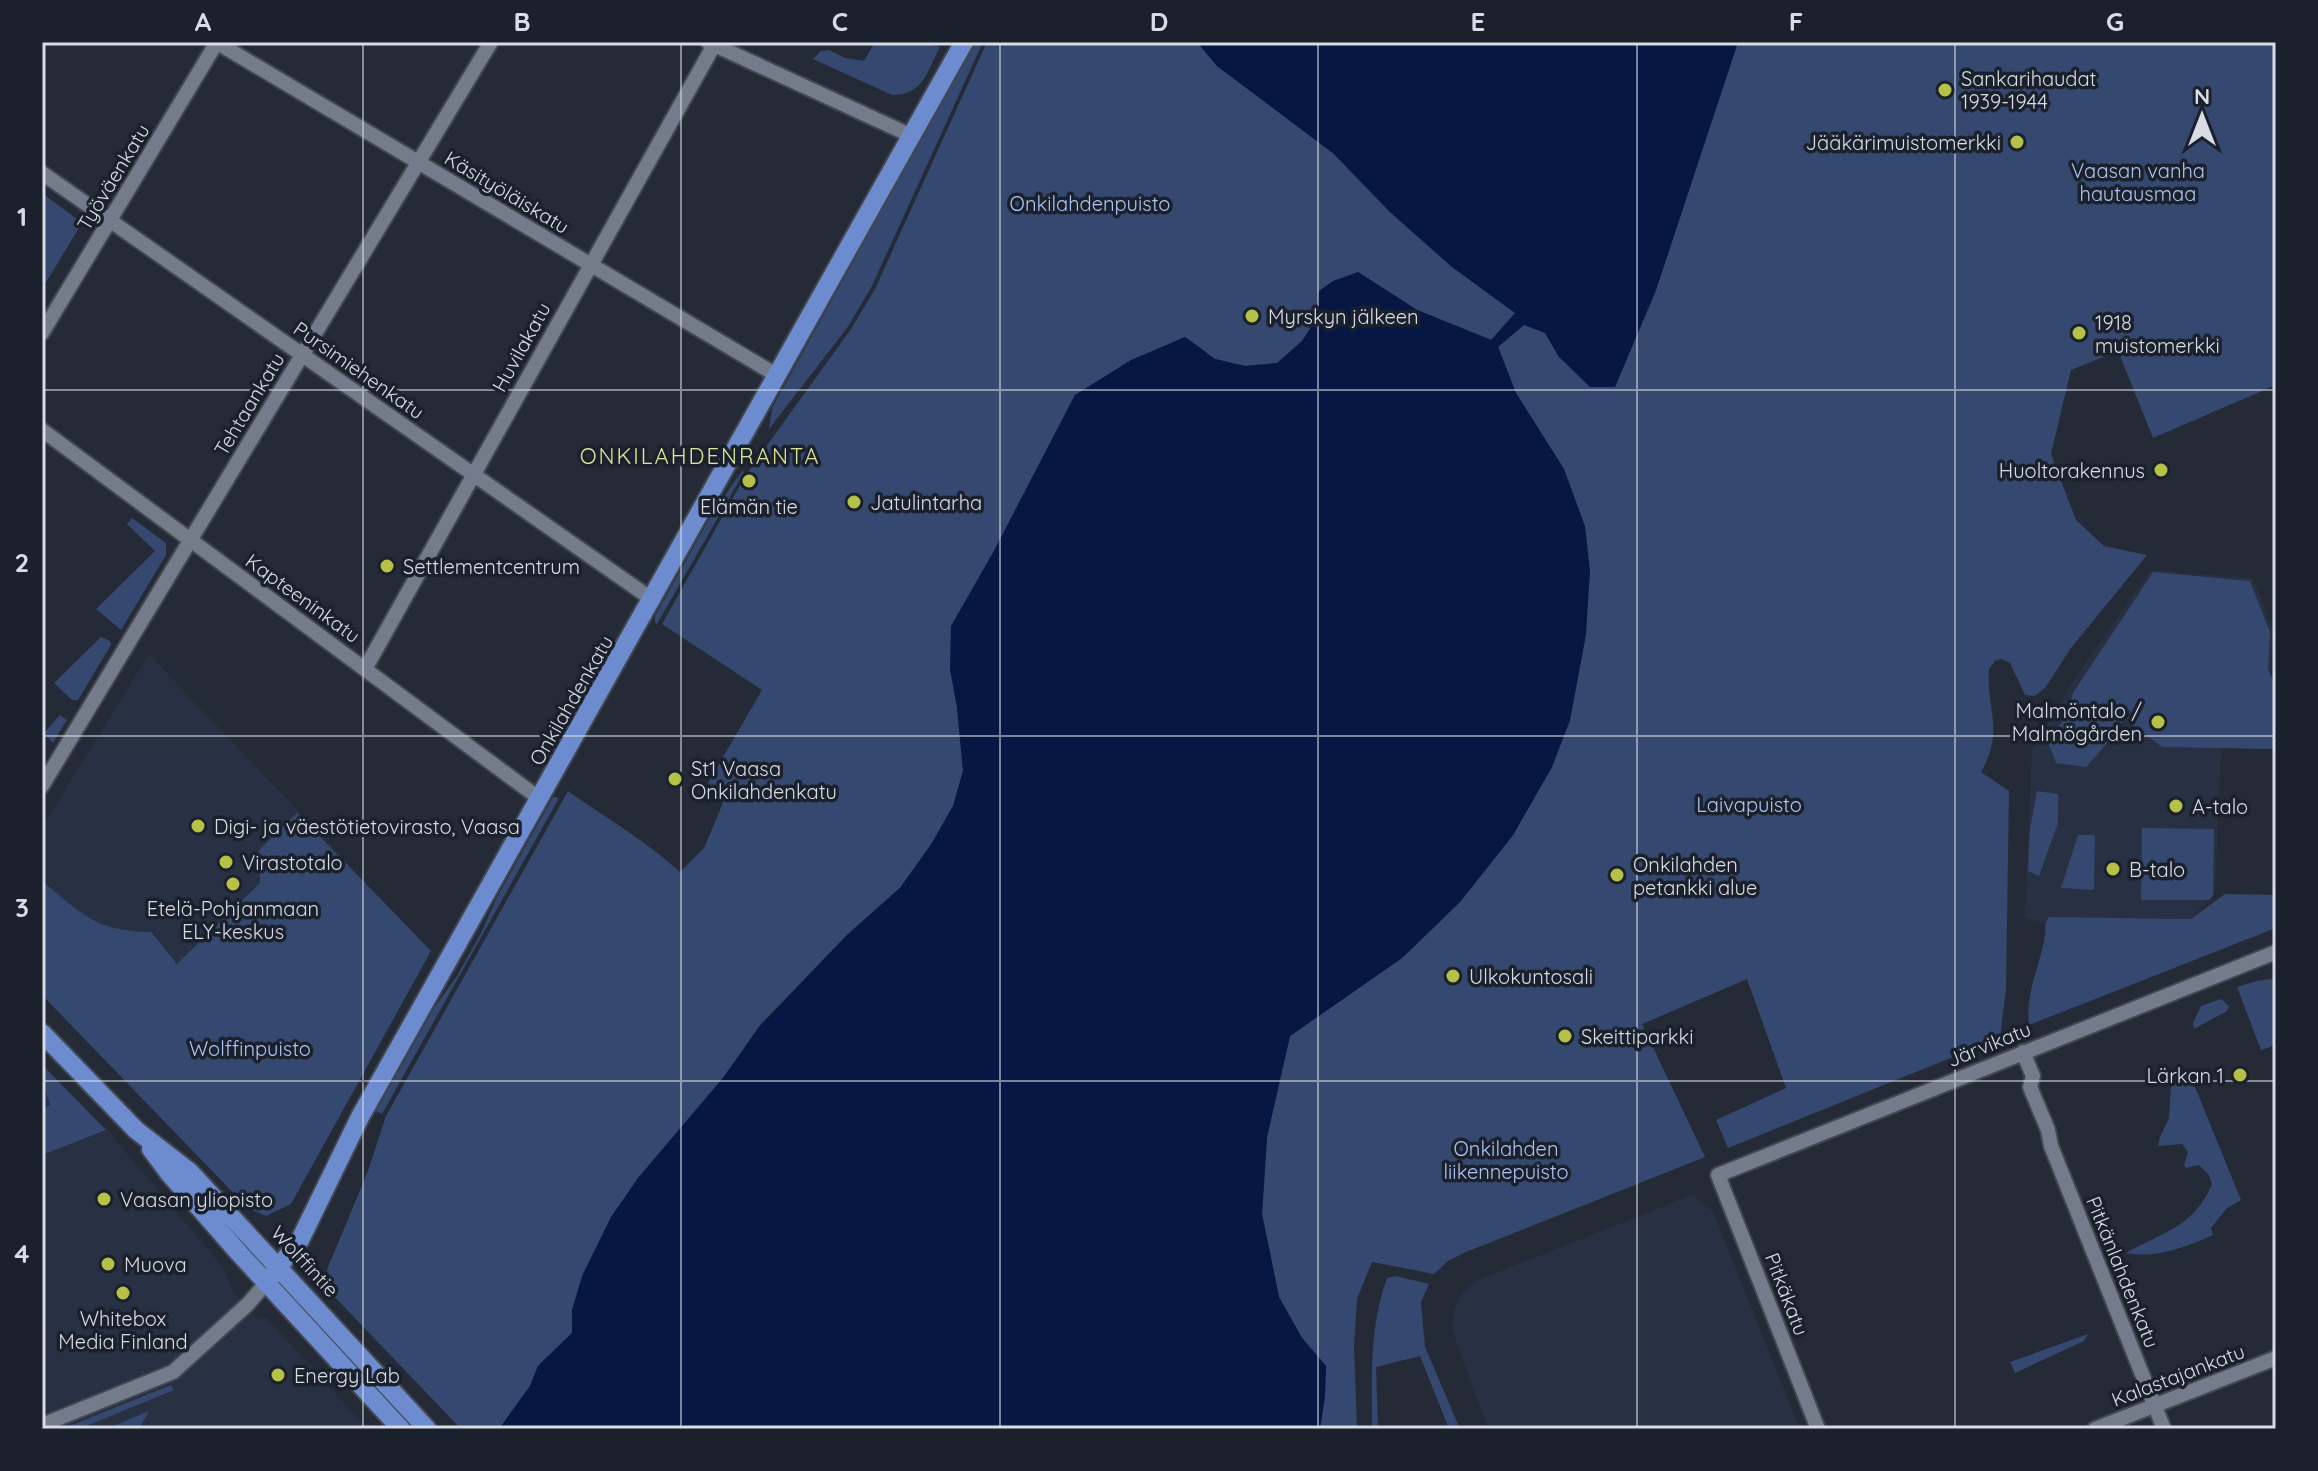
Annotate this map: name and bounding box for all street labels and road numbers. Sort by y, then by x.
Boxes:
street label: Työväenkatu [71,119,155,235]
street label: Käsityöläiskatu [440,145,574,239]
street label: Huvilakatu [486,298,556,396]
street label: Pursimiehenkatu [289,316,429,424]
street label: Tehtaankatu [208,348,290,460]
street label: Kapteeninkatu [241,548,365,648]
street label: Onkilahdenkatu [524,631,618,769]
street label: Järvikatu [1944,1016,2034,1072]
street label: Pitkänlahdenkatu [2081,1193,2165,1351]
street label: Wolffintie [266,1220,344,1302]
street label: Pitkäkatu [1760,1249,1814,1339]
street label: Kalastajankatu [2108,1338,2248,1412]

